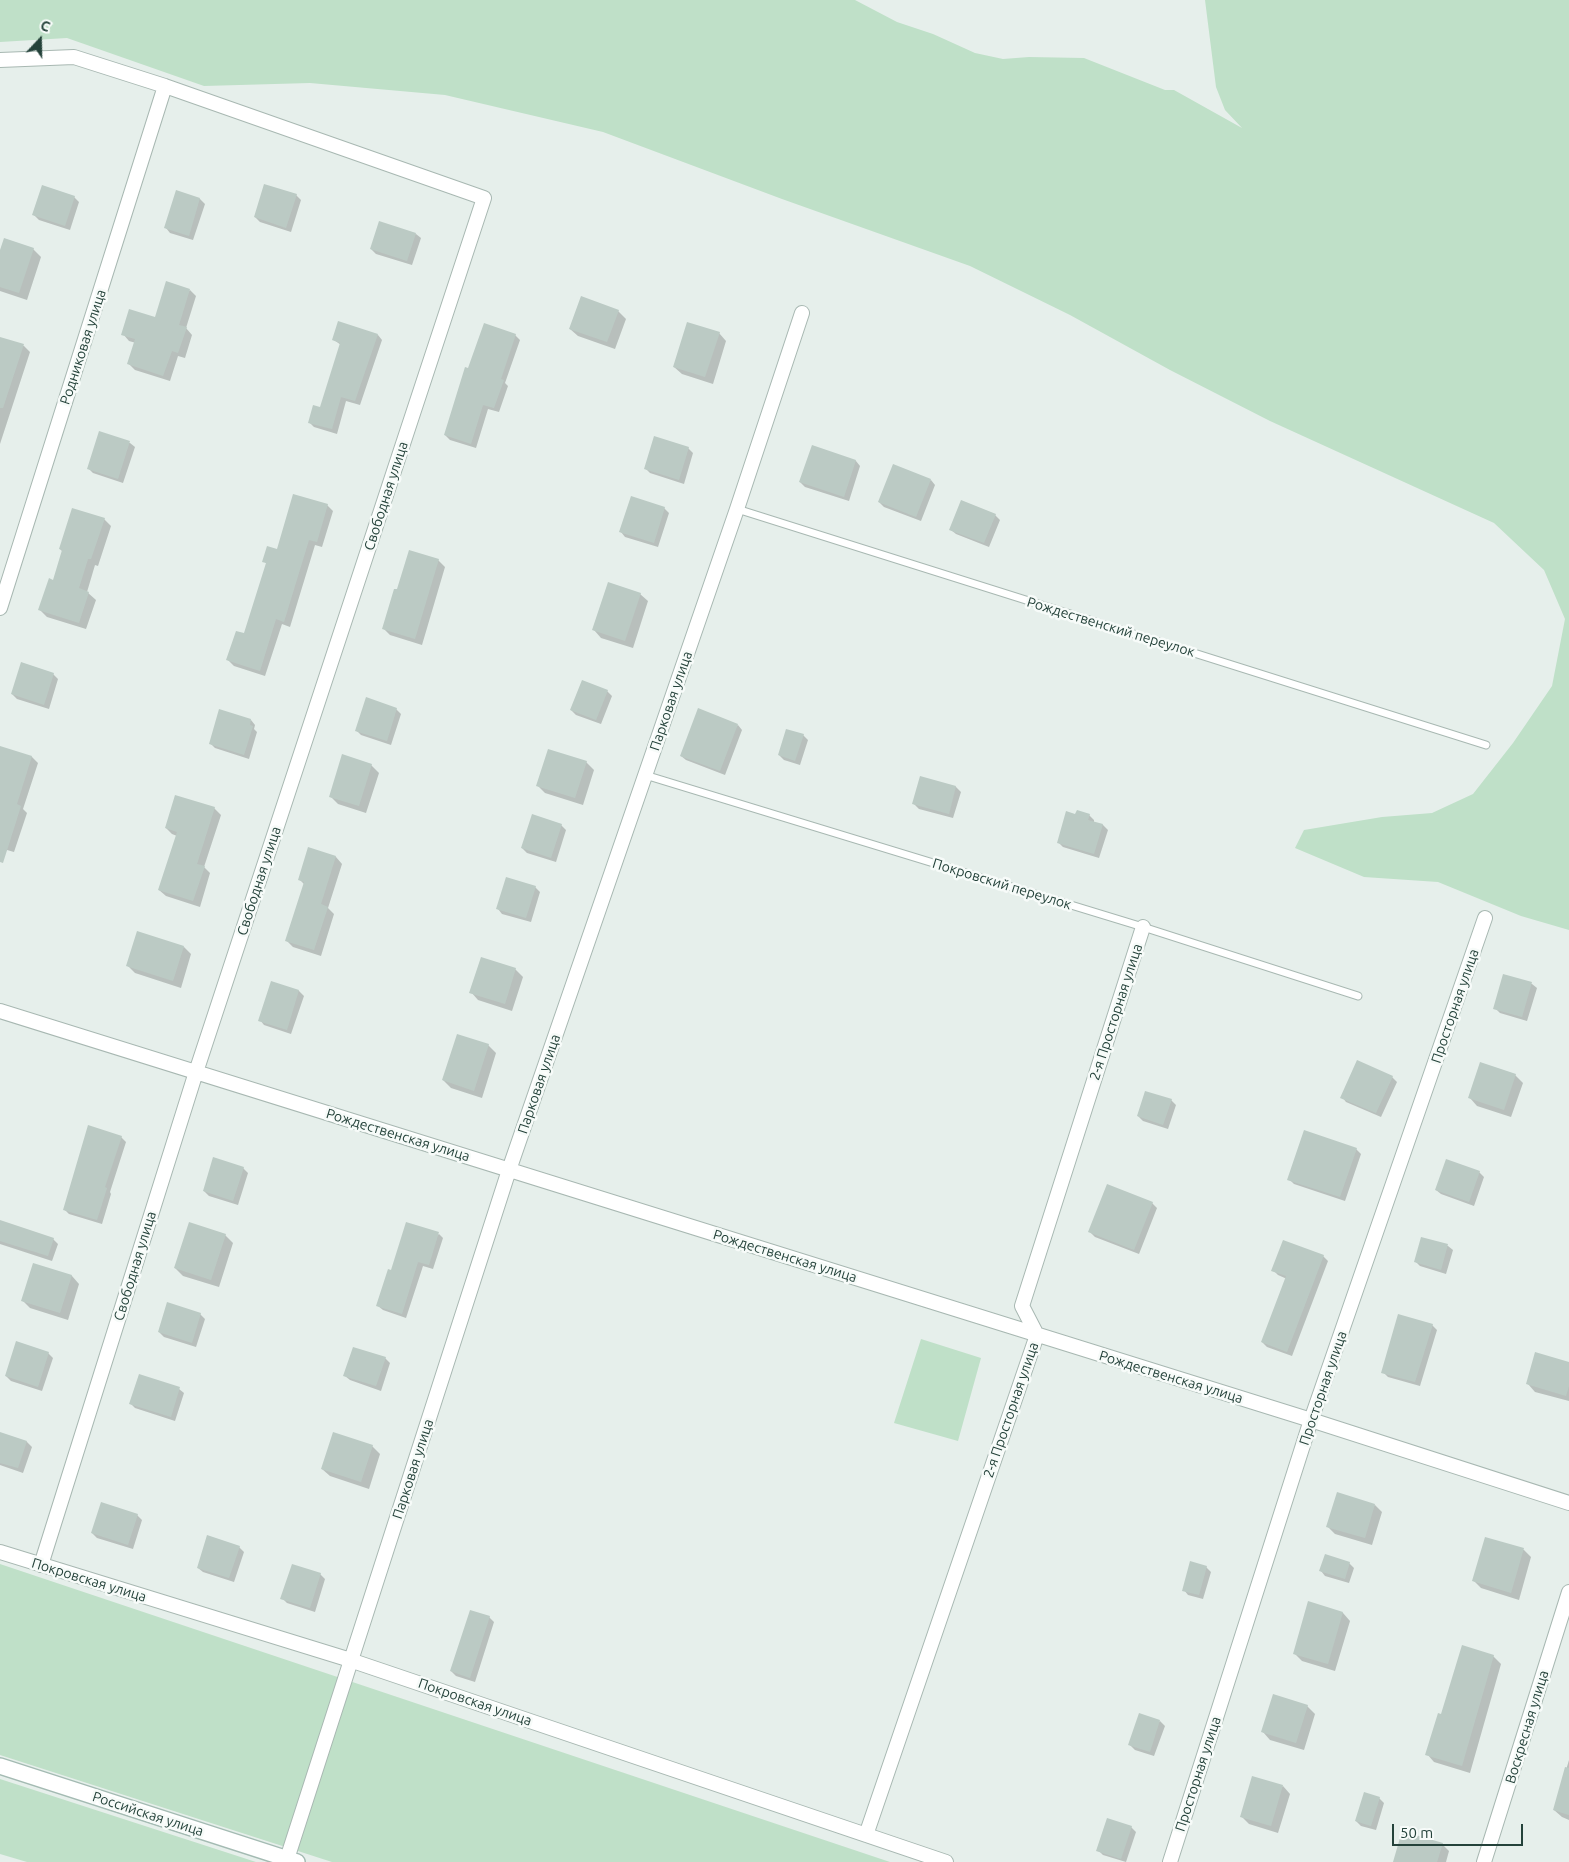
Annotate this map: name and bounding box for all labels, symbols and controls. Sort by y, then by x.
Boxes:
north arrow [15,15,65,65]
text: С [38,17,52,35]
street label: Родниковая улица [56,287,110,407]
street label: Свободная улица [360,439,412,553]
street label: Рождественский переулок [1025,593,1197,661]
street label: Парковая улица [646,649,696,753]
street label: Свободная улица [233,824,285,938]
street label: Покровский переулок [930,855,1074,913]
street label: 2-я Просторная улица [1086,942,1146,1082]
street label: Просторная улица [1428,947,1482,1065]
street label: Парковая улица [514,1032,564,1136]
street label: Рождественская улица [324,1105,472,1165]
street label: Свободная улица [110,1209,160,1323]
street label: Рождественская улица [711,1226,859,1286]
street label: Просторная улица [1296,1329,1350,1447]
street label: 2-я Просторная улица [980,1340,1042,1480]
street label: Рождественская улица [1097,1347,1245,1407]
street label: Парковая улица [389,1417,437,1521]
street label: Покровская улица [30,1555,148,1605]
street label: Воскресная улица [1502,1668,1552,1786]
street label: Покровская улица [416,1675,534,1729]
street label: Просторная улица [1172,1714,1224,1834]
street label: Российская улица [90,1788,206,1840]
scale bar [1394,1814,1525,1846]
text: 50 m [1400,1824,1433,1841]

